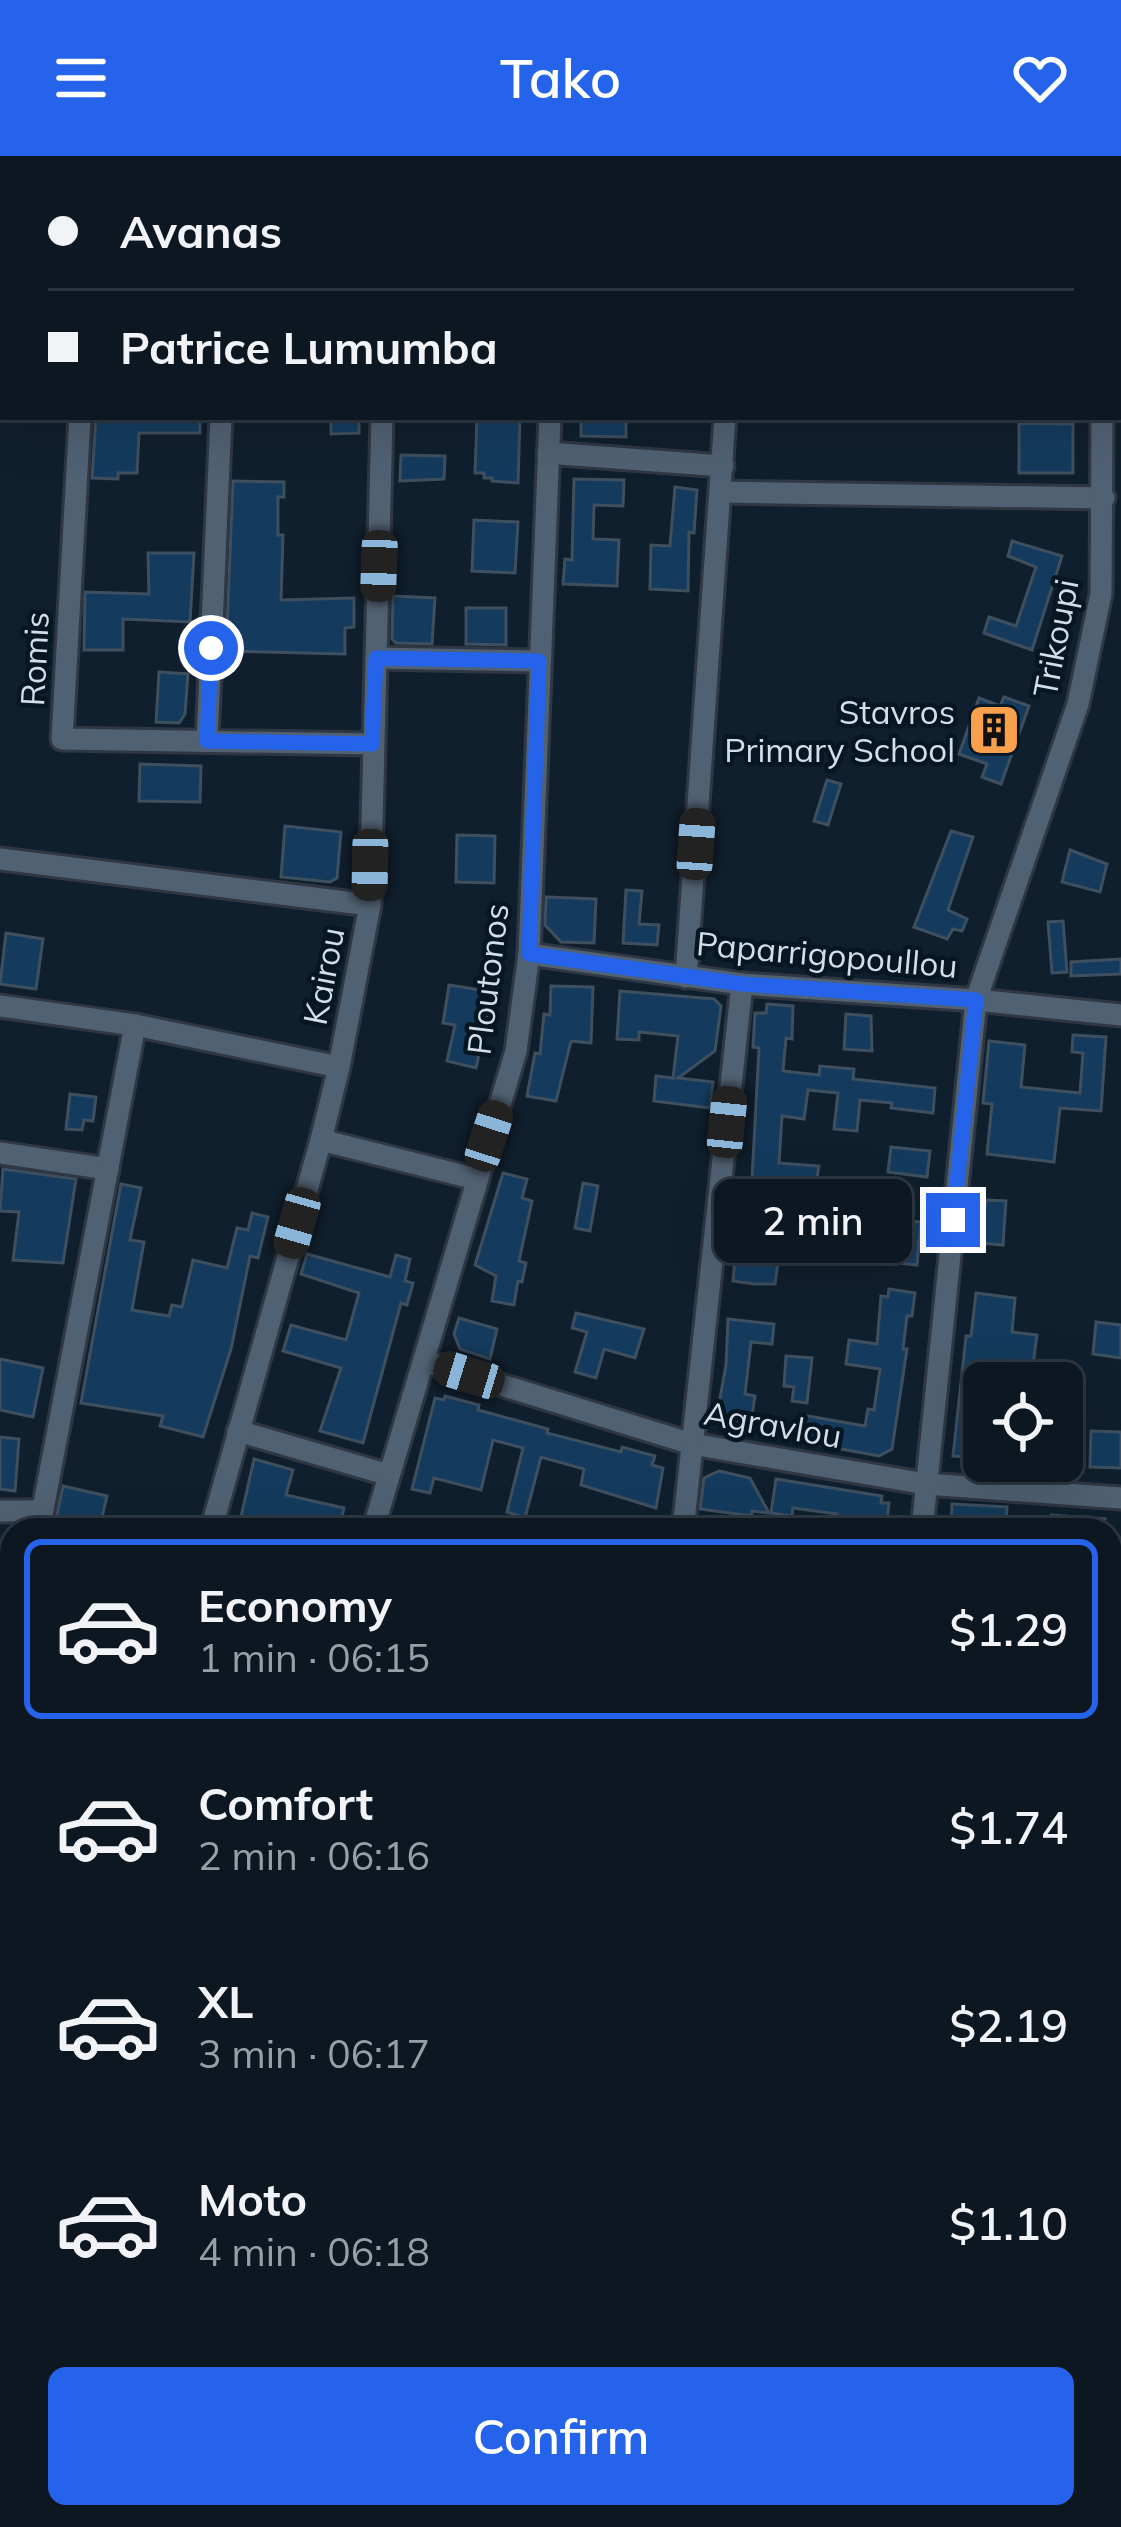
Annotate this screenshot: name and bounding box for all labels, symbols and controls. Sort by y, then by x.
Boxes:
text: Tako [500,44,621,112]
icon: menu [48,45,114,111]
icon: heart [1007,45,1073,111]
text: Avanas [120,203,282,259]
text: Patrice Lumumba [120,319,498,375]
car [360,529,398,603]
street label: Trikoupi [1023,576,1087,700]
street label: Romis [11,611,57,707]
route start [184,621,238,675]
place label: Stavros Primary School [724,691,955,770]
building icon: Stavros Primary School [966,702,1022,758]
car [676,807,716,881]
car [351,829,389,901]
street label: Ploutonos [457,901,517,1057]
street label: Paparrigopoullou [695,922,959,986]
street label: Kairou [294,924,352,1028]
car [705,1084,749,1160]
car [461,1096,517,1176]
callout: 2 min [713,1178,911,1262]
car [270,1183,324,1263]
route end [926,1193,980,1247]
text: 2 min [762,1196,864,1245]
car [429,1347,509,1403]
map controls [963,1362,1083,1482]
button: locate [963,1362,1083,1482]
street label: Agravlou [701,1392,845,1456]
icon: car [54,1575,162,1683]
text: Economy [198,1577,392,1633]
text: $1.29 [949,1601,1068,1657]
text: 1 min · 06:15 [198,1633,430,1682]
icon: car [54,1773,162,1881]
text: Comfort [198,1775,373,1831]
text: $1.74 [949,1799,1068,1855]
text: 2 min · 06:16 [198,1831,430,1880]
icon: car [54,1971,162,2079]
text: XL [198,1973,253,2029]
text: $2.19 [949,1997,1068,2053]
text: 3 min · 06:17 [198,2029,430,2078]
icon: car [54,2169,162,2277]
text: Moto [198,2171,307,2227]
text: $1.10 [949,2195,1068,2251]
text: 4 min · 06:18 [198,2227,430,2276]
button: Confirm [48,2367,1074,2505]

